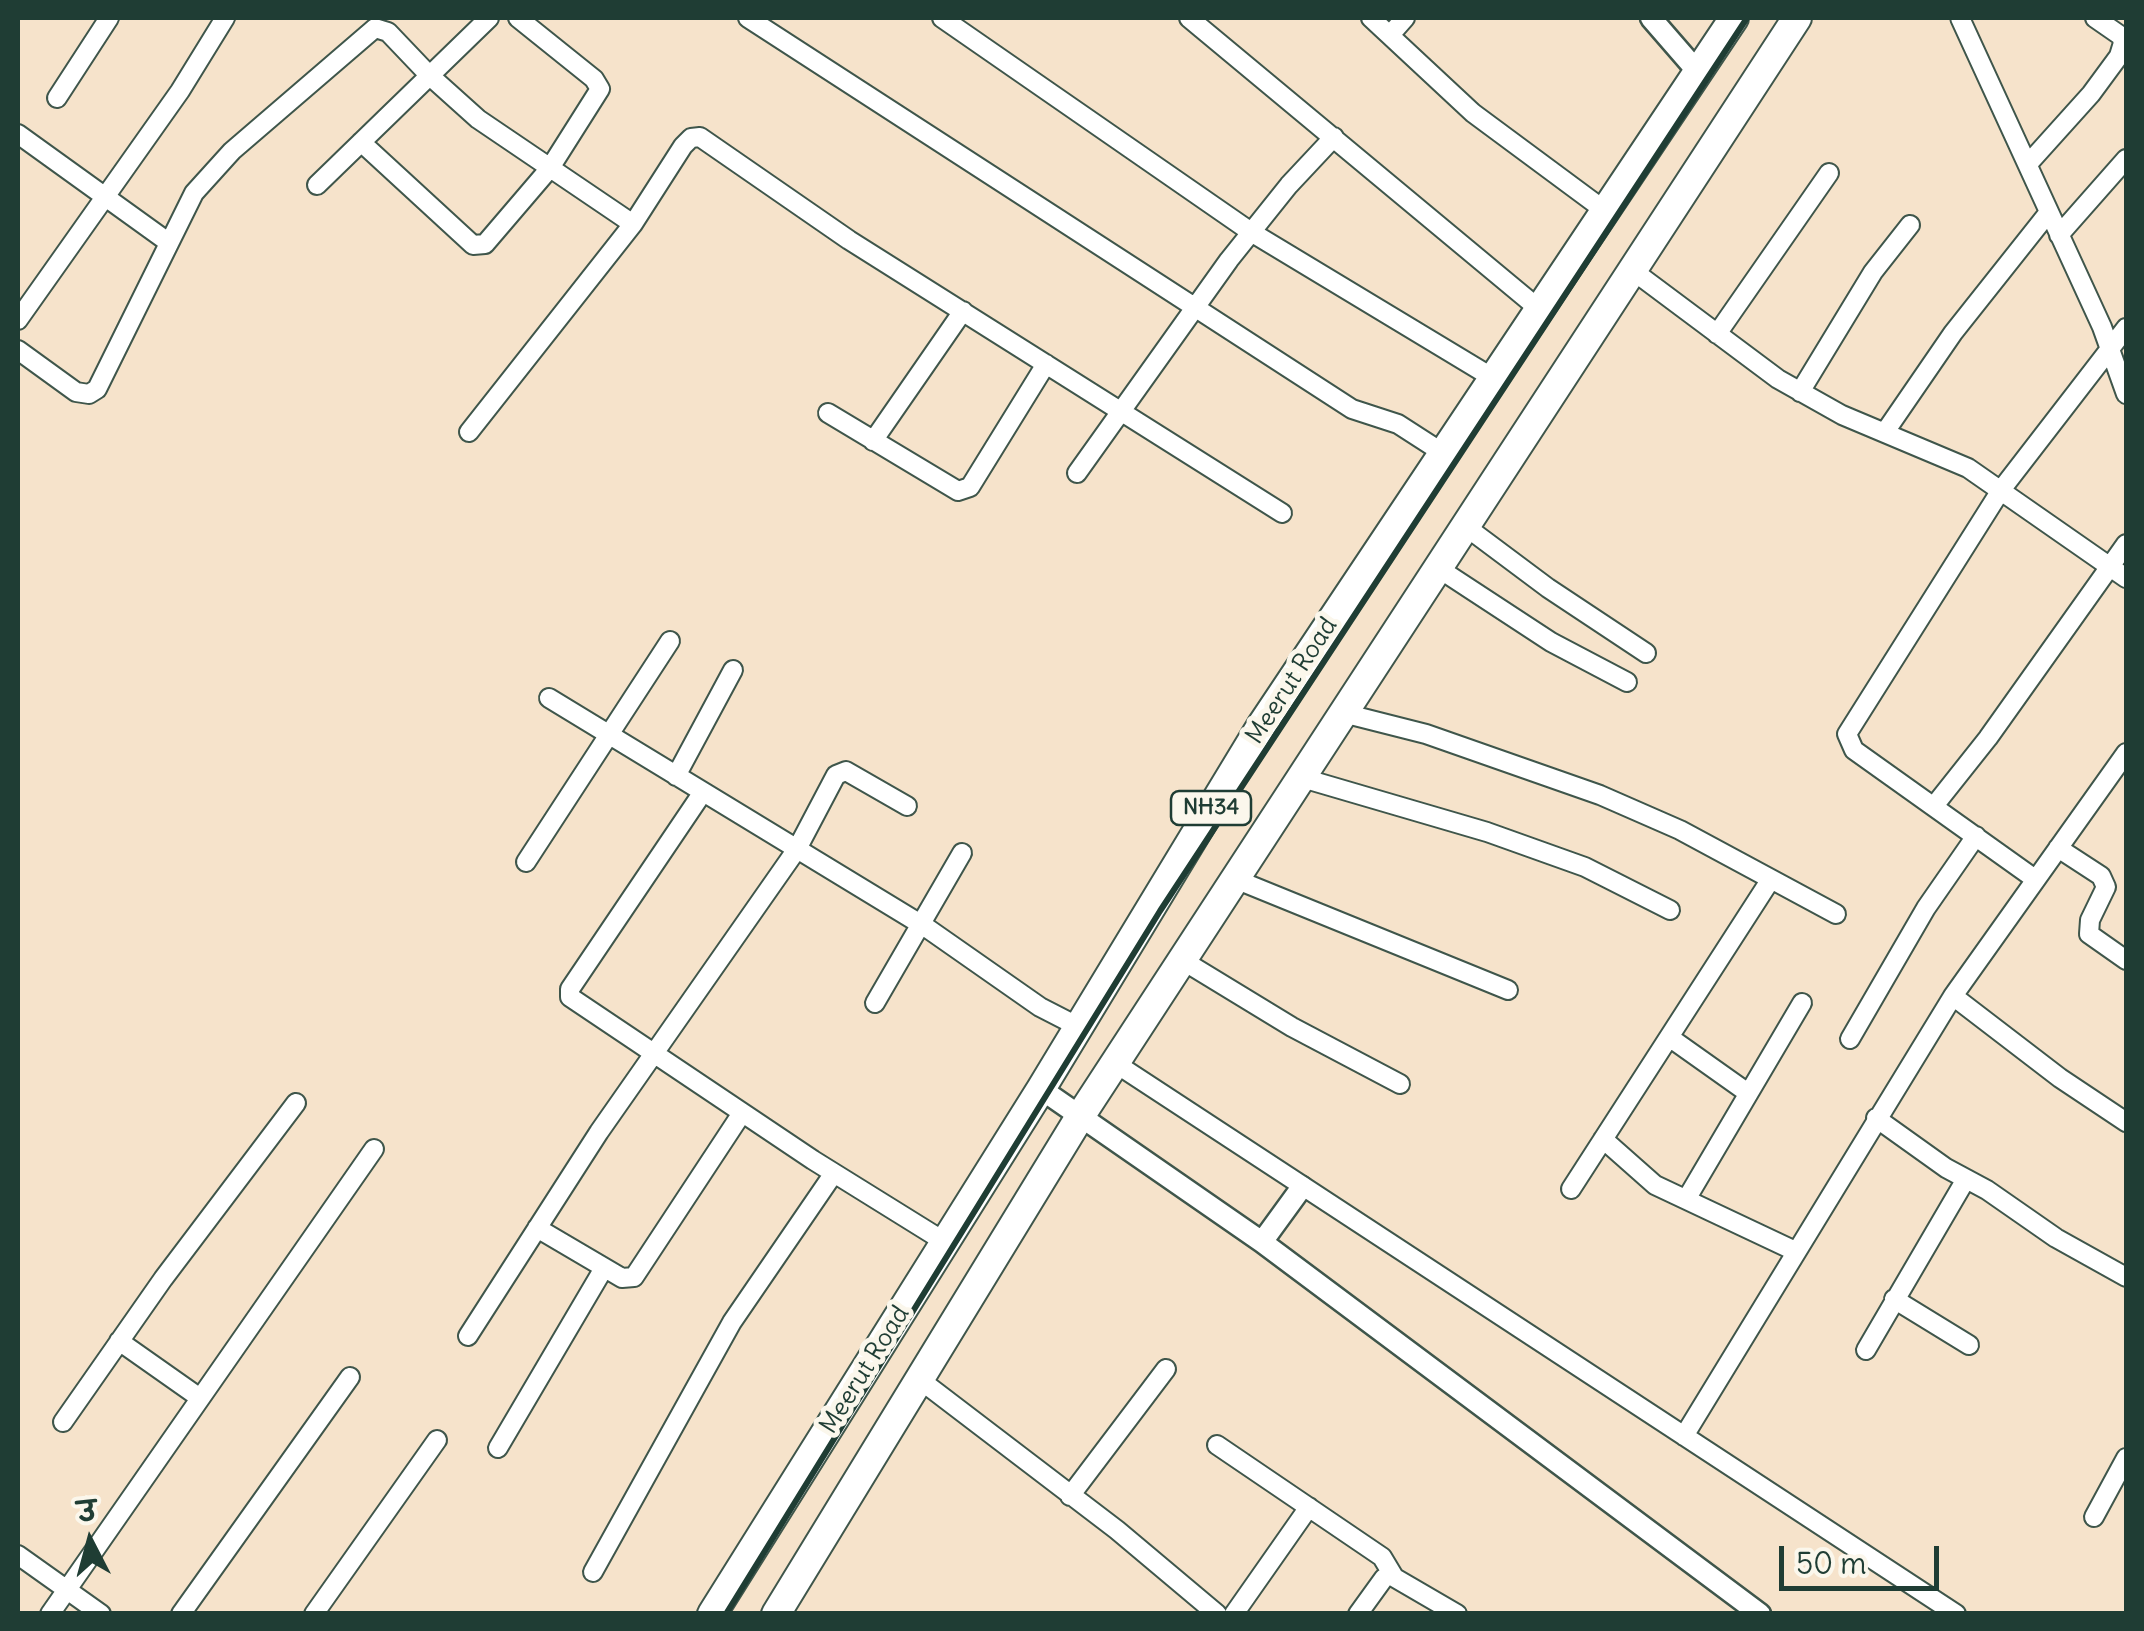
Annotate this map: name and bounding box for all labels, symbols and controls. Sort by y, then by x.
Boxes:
street label: Meerut Road [1240,612,1344,750]
road number: NH34 [1171,791,1251,825]
street label: Meerut Road [814,1301,916,1439]
north arrow [40,1491,140,1591]
text: उ [76,1492,98,1530]
scale bar [1784,1526,1944,1588]
text: 50 m [1796,1544,1866,1582]

